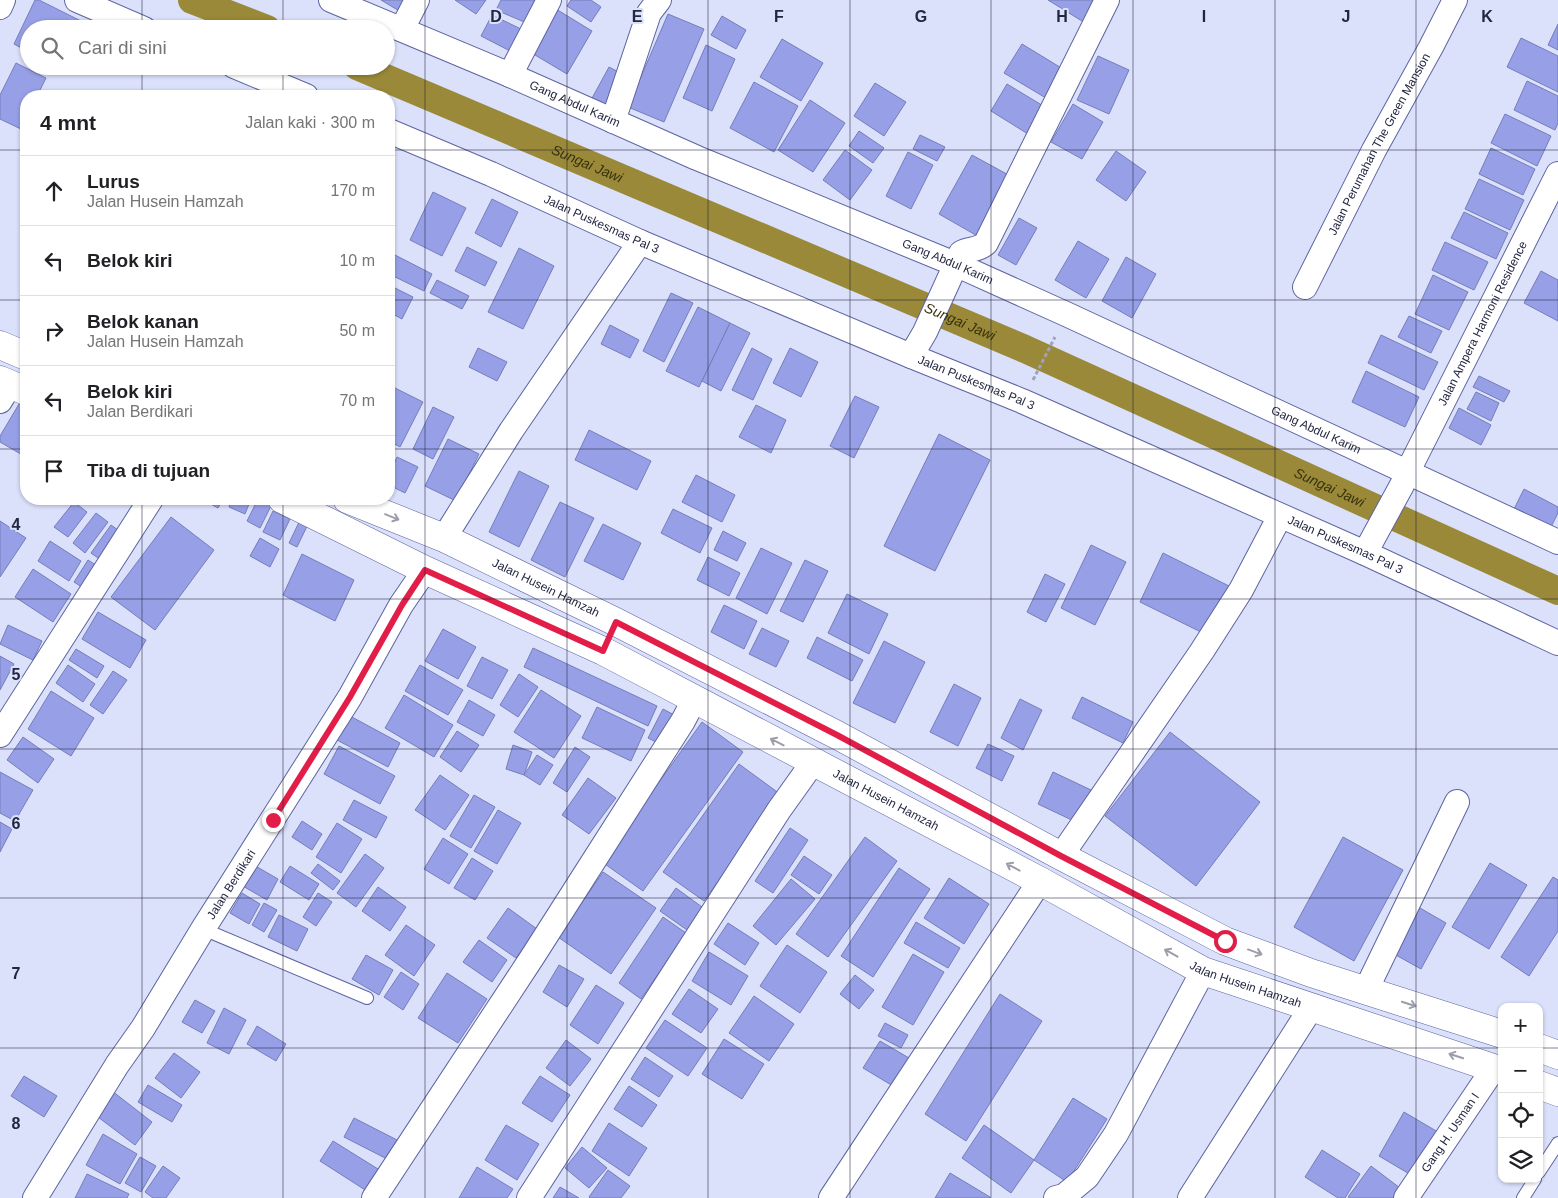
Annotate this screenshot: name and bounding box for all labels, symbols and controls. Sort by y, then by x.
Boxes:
text: D [490,8,502,25]
text: E [632,8,643,25]
text: F [774,8,784,25]
text: G [915,8,927,25]
text: H [1056,8,1068,25]
text: I [1202,8,1206,25]
text: J [1342,8,1350,25]
text: K [1481,8,1493,25]
search box [20,20,395,75]
icon: search [38,34,66,62]
text: Cari di sini [78,37,167,58]
street label: Jalan Perumahan The Green Mansion [1325,51,1433,237]
street label: Gang Abdul Karim [527,78,622,130]
text: 4 mnt [40,111,96,134]
text: Jalan kaki · 300 m [245,114,375,131]
water label: Sungai Jawi [549,141,626,186]
text: Lurus [87,171,140,192]
icon: ahead [40,177,68,205]
text: 170 m [331,182,375,199]
street label: Jalan Puskesmas Pal 3 [542,192,661,256]
text: Jalan Husein Hamzah [87,193,244,210]
street label: Gang Abdul Karim [900,236,995,287]
street label: Jalan Ampera Harmoni Residence [1435,239,1530,408]
icon: left [40,247,68,275]
text: Belok kiri [87,250,173,271]
text: 10 m [339,252,375,269]
water label: Sungai Jawi [922,299,999,344]
text: Belok kanan [87,311,199,332]
icon: right [40,317,68,345]
text: 50 m [339,322,375,339]
text: Jalan Husein Hamzah [87,333,244,350]
street label: Jalan Puskesmas Pal 3 [916,353,1037,413]
text: Belok kiri [87,381,173,402]
icon: left [40,387,68,415]
text: 70 m [339,392,375,409]
text: Jalan Berdikari [87,403,193,420]
street label: Gang Abdul Karim [1269,403,1363,457]
icon: arrive [40,457,68,485]
text: Tiba di tujuan [87,460,210,481]
water label: Sungai Jawi [1292,464,1368,511]
one-way arrow [384,513,399,522]
street label: Jalan Puskesmas Pal 3 [1285,513,1405,577]
text: 4 [12,516,21,533]
street label: Jalan Husein Hamzah [490,556,602,620]
text: 5 [12,666,21,683]
one-way arrow [770,737,785,746]
street label: Jalan Husein Hamzah [831,766,941,834]
route end [262,809,285,832]
text: 6 [12,815,21,832]
street label: Jalan Berdikari [204,847,258,922]
one-way arrow [1006,862,1021,872]
route start [1214,930,1237,953]
one-way arrow [1165,948,1179,958]
one-way arrow [1247,948,1263,957]
street label: Jalan Husein Hamzah [1187,958,1303,1010]
text: 7 [12,965,21,982]
one-way arrow [1401,1000,1417,1009]
map controls [1498,1003,1543,1183]
button: + [1498,1003,1543,1048]
button: − [1498,1048,1543,1093]
one-way arrow [1448,1050,1464,1060]
street label: Gang H. Usman I [1418,1090,1482,1175]
button: locate [1498,1093,1543,1138]
text: 8 [12,1115,21,1132]
button: layers [1498,1138,1543,1183]

